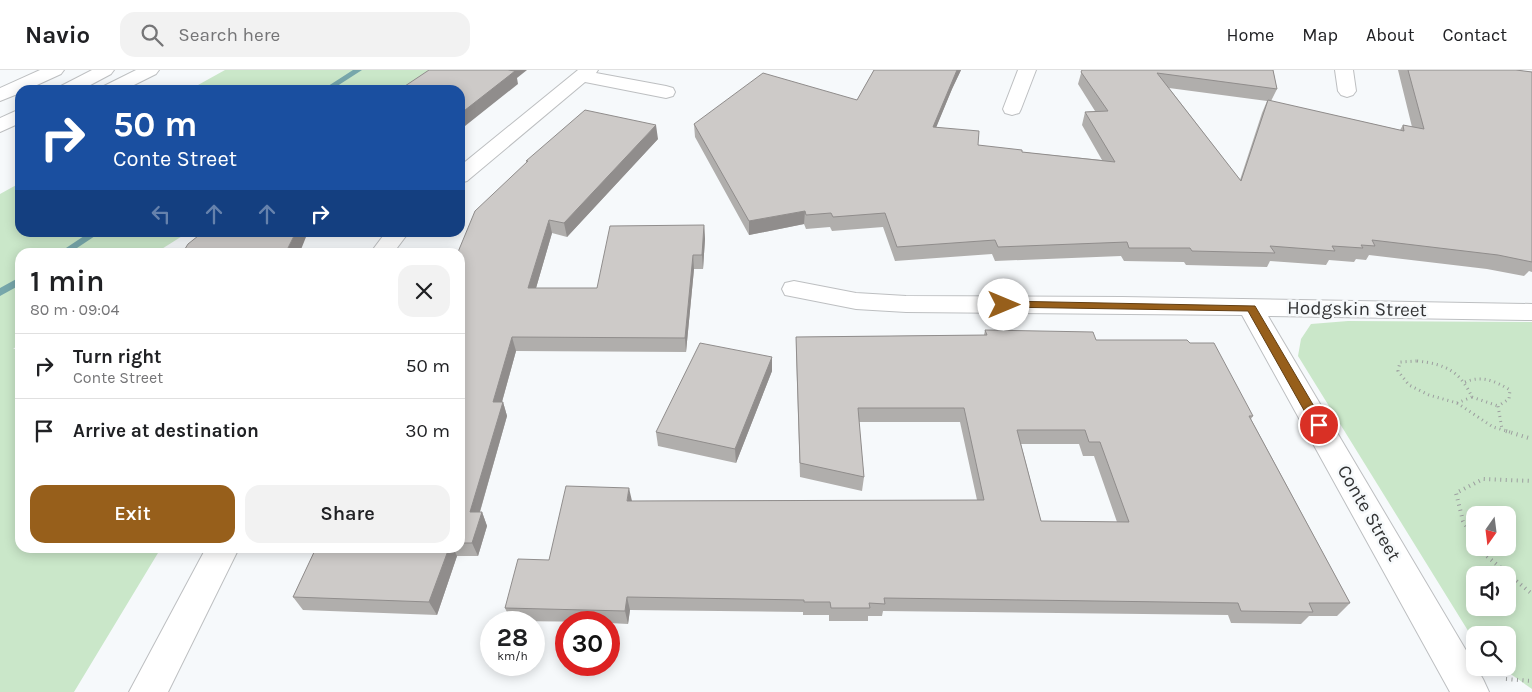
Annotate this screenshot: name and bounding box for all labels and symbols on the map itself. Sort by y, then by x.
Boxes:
position arrow [977,278,1029,330]
street label: Hodgskin Street [1287,297,1427,321]
pin [1298,404,1340,446]
street label: Conte Street [1333,461,1405,565]
north arrow [1466,506,1516,556]
speed limit sign: 30 [555,611,620,676]

